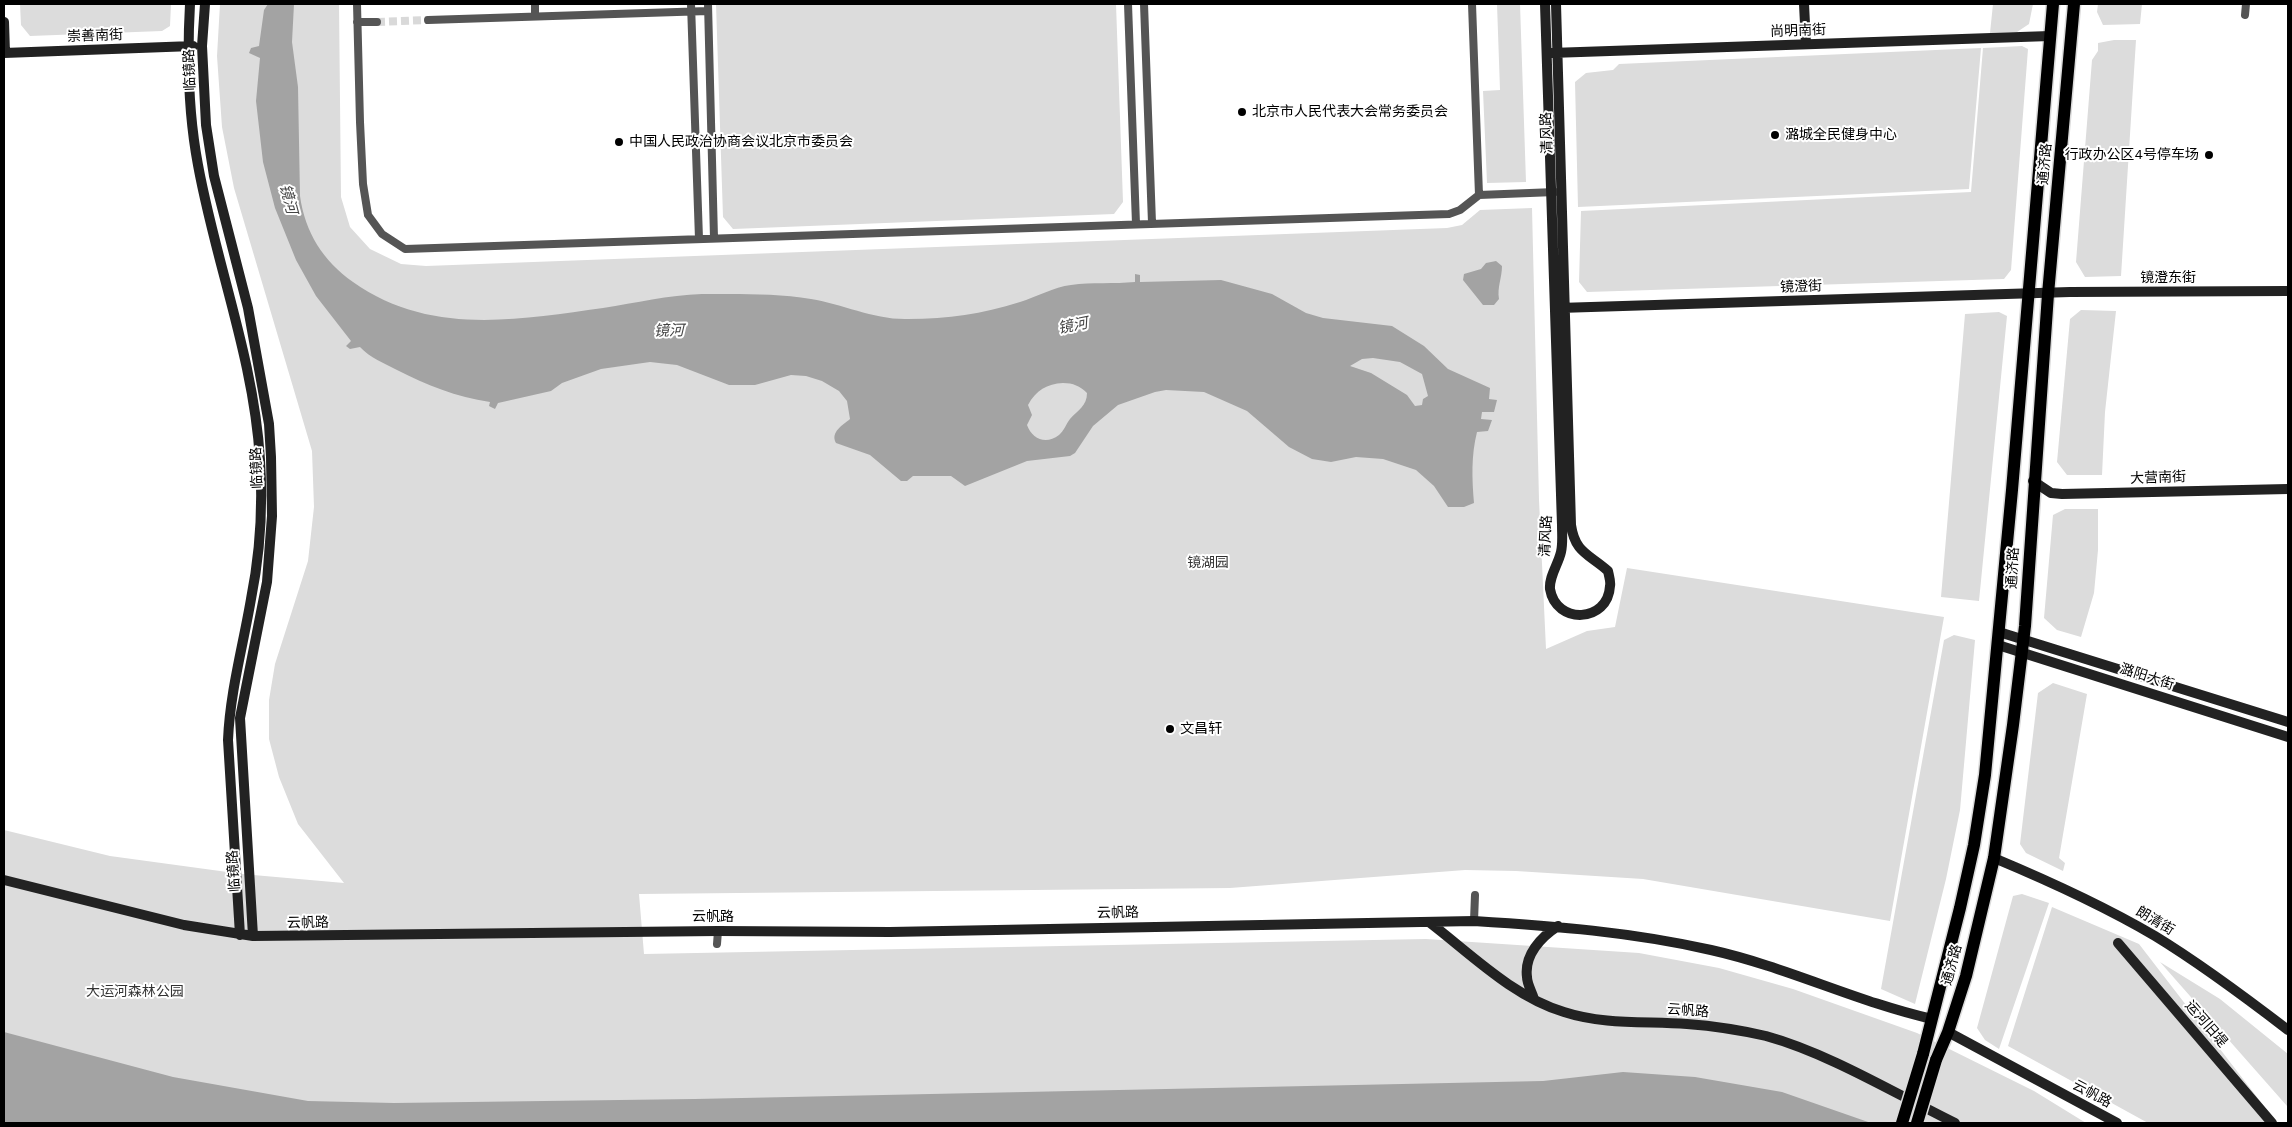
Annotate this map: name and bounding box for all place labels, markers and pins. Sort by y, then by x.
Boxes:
place label: 北京市人民代表大会常务委员会 [1252,104,1448,120]
marker: 北京市人民代表大会常务委员会 [1236,106,1248,118]
place label: 潞城全民健身中心 [1785,127,1897,143]
marker: 潞城全民健身中心 [1769,129,1781,141]
place label: 中国人民政治协商会议北京市委员会 [629,134,853,150]
marker: 中国人民政治协商会议北京市委员会 [613,136,625,148]
place label: 行政办公区4号停车场 [2064,147,2199,163]
marker: 行政办公区4号停车场 [2203,149,2215,161]
place label: 文昌轩 [1180,721,1222,737]
marker: 文昌轩 [1164,723,1176,735]

